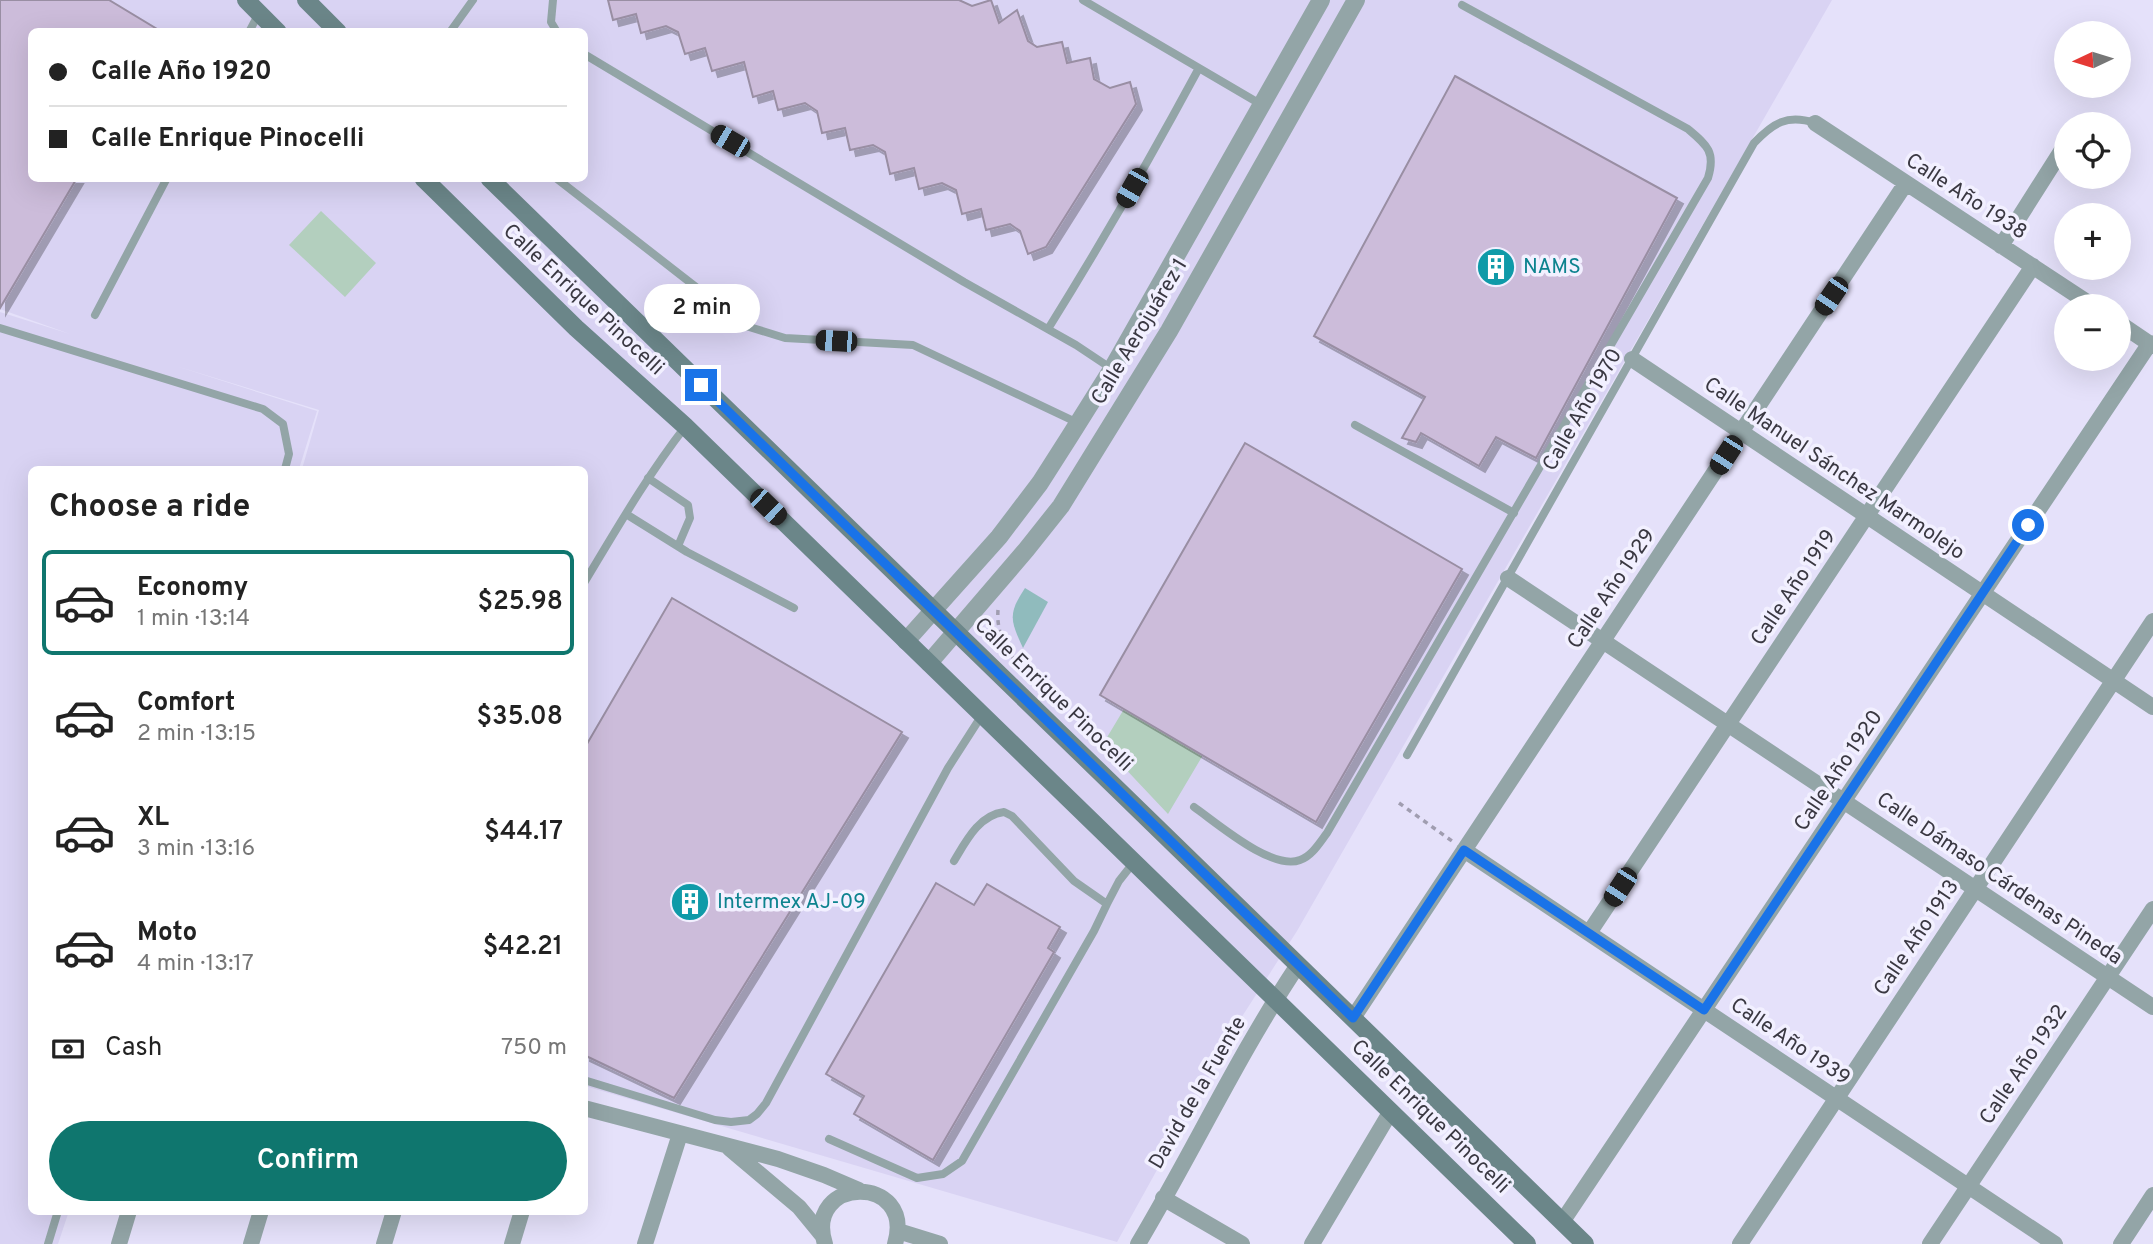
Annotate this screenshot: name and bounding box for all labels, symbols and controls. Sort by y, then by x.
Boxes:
north arrow [2054,21,2132,98]
map controls [2054,21,2131,371]
text: Calle Año 1920 [91,56,272,89]
button: locate [2054,112,2131,189]
car [707,121,754,161]
text: Calle Enrique Pinocelli [91,123,364,156]
street label: Calle Año 1938 [1900,148,2032,246]
car [1113,165,1152,211]
button: + [2054,203,2131,280]
street label: Calle Enrique Pinocelli [497,218,669,382]
building icon: NAMS [1475,246,1517,288]
street label: Calle Aerojuárez 1 [1086,254,1194,410]
place label: NAMS [1523,254,1581,281]
car [1811,273,1852,319]
callout: 2 min [643,284,759,332]
text: 2 min [672,294,732,323]
button: − [2054,294,2131,371]
car [815,329,858,353]
street label: Calle Año 1970 [1537,344,1629,476]
route end [685,369,717,401]
street label: Calle Manuel Sánchez Marmolejo [1698,371,1970,567]
car [1706,432,1747,478]
car [746,485,791,529]
text: Choose a ride [49,488,250,528]
route start [2012,509,2044,541]
street label: Calle Año 1929 [1562,524,1662,654]
street label: Calle Año 1919 [1745,525,1843,651]
icon: car [53,571,116,634]
text: Economy [137,572,248,605]
text: $25.98 [477,586,563,619]
text: 1 min · 13:14 [137,605,250,634]
street label: Calle Enrique Pinocelli [968,612,1138,778]
icon: car [53,686,116,749]
text: Comfort [137,687,235,720]
text: $35.08 [477,701,563,734]
street label: Calle Año 1920 [1789,705,1889,837]
text: 2 min · 13:15 [137,720,256,749]
street label: Calle Dámaso Cárdenas Pineda [1871,786,2127,972]
icon: car [53,801,116,864]
text: XL [137,802,169,835]
text: $44.17 [484,816,563,849]
text: 3 min · 13:16 [137,835,255,864]
car [1600,864,1641,910]
street label: Calle Año 1913 [1868,875,1966,1001]
building icon: Intermex AJ-09 [669,881,711,923]
place label: Intermex AJ-09 [717,889,866,916]
icon: car [53,916,116,979]
text: Moto [137,917,197,950]
text: $42.21 [483,931,563,964]
text: 4 min · 13:17 [137,950,254,979]
street label: Calle Año 1939 [1725,992,1855,1092]
street label: Calle Año 1932 [1974,1000,2074,1130]
street label: David de la Fuente [1143,1012,1253,1174]
icon: cash [49,1030,87,1068]
text: Cash [105,1032,162,1065]
text: 750 m [501,1034,567,1063]
street label: Calle Enrique Pinocelli [1345,1034,1515,1200]
button: Confirm [49,1121,567,1201]

